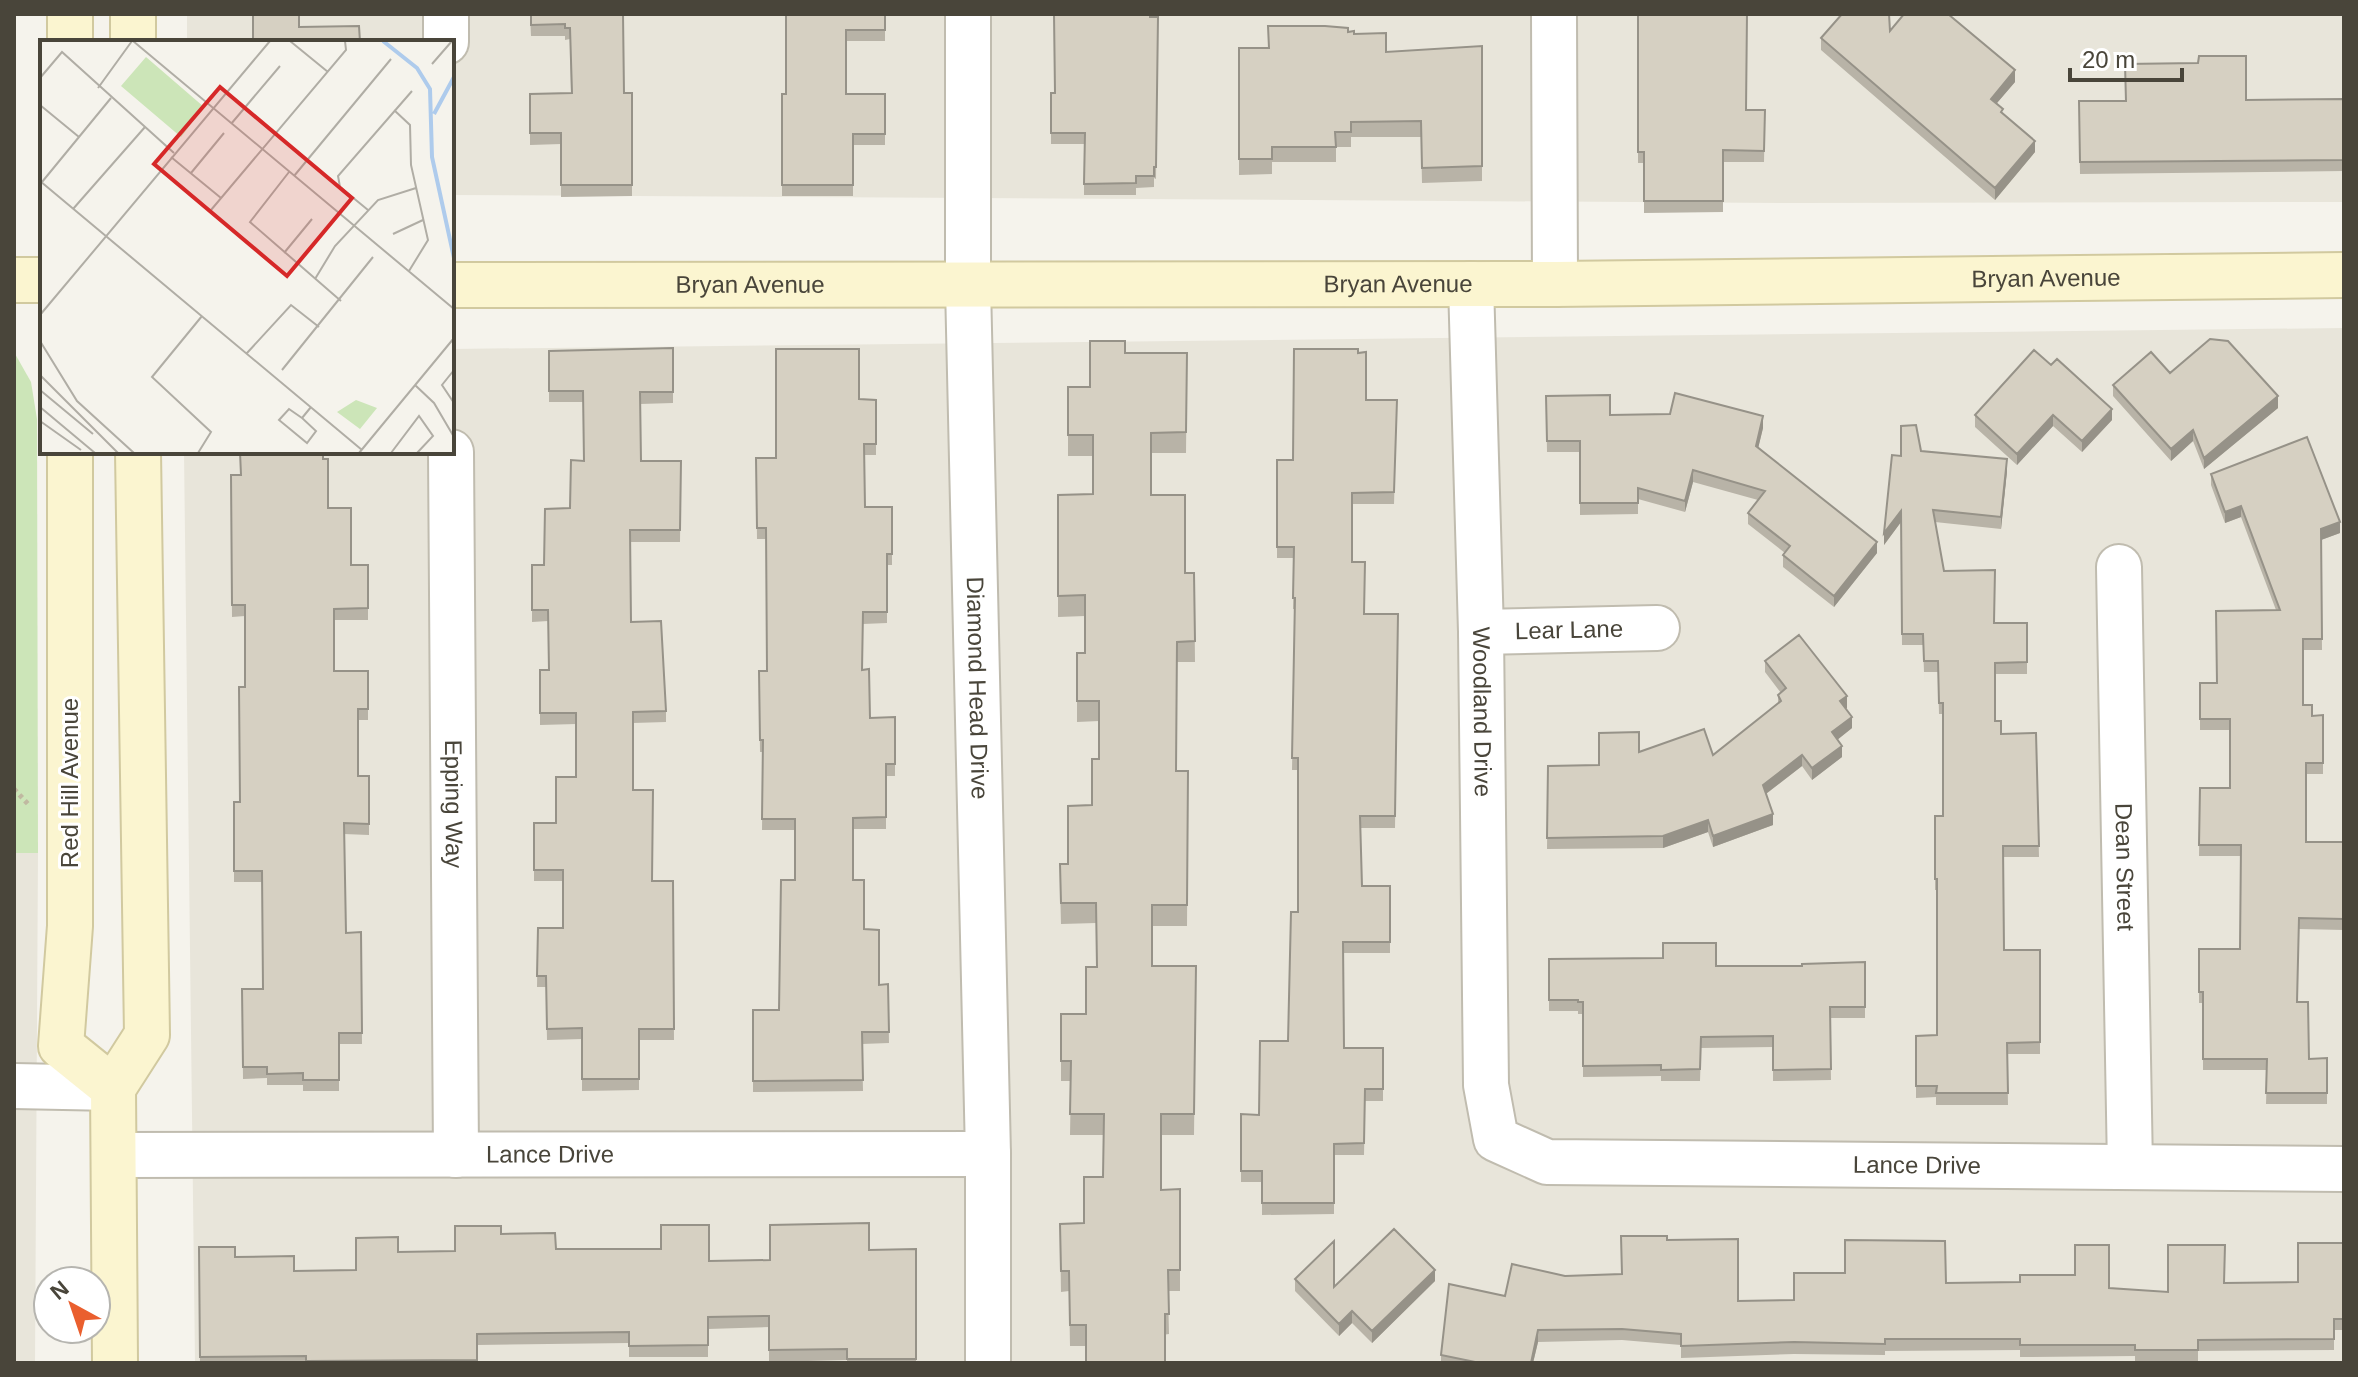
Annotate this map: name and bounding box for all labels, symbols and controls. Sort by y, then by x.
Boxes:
scale bar [2070,32,2182,82]
inset map [40,40,454,454]
text: 20 m [2082,46,2135,73]
street label: Bryan Avenue [1971,264,2121,292]
street label: Bryan Avenue [1323,270,1473,297]
street label: Bryan Avenue [675,271,825,298]
street label: Diamond Head Drive [962,576,994,800]
street label: Lear Lane [1515,615,1623,644]
street label: Woodland Drive [1468,626,1497,797]
street label: Red Hill Avenue [56,698,83,868]
street label: Epping Way [440,740,468,868]
street label: Dean Street [2110,803,2140,932]
street label: Lance Drive [486,1140,614,1168]
street label: Lance Drive [1853,1151,1981,1179]
north arrow [32,1265,112,1345]
text: N [45,1275,74,1305]

